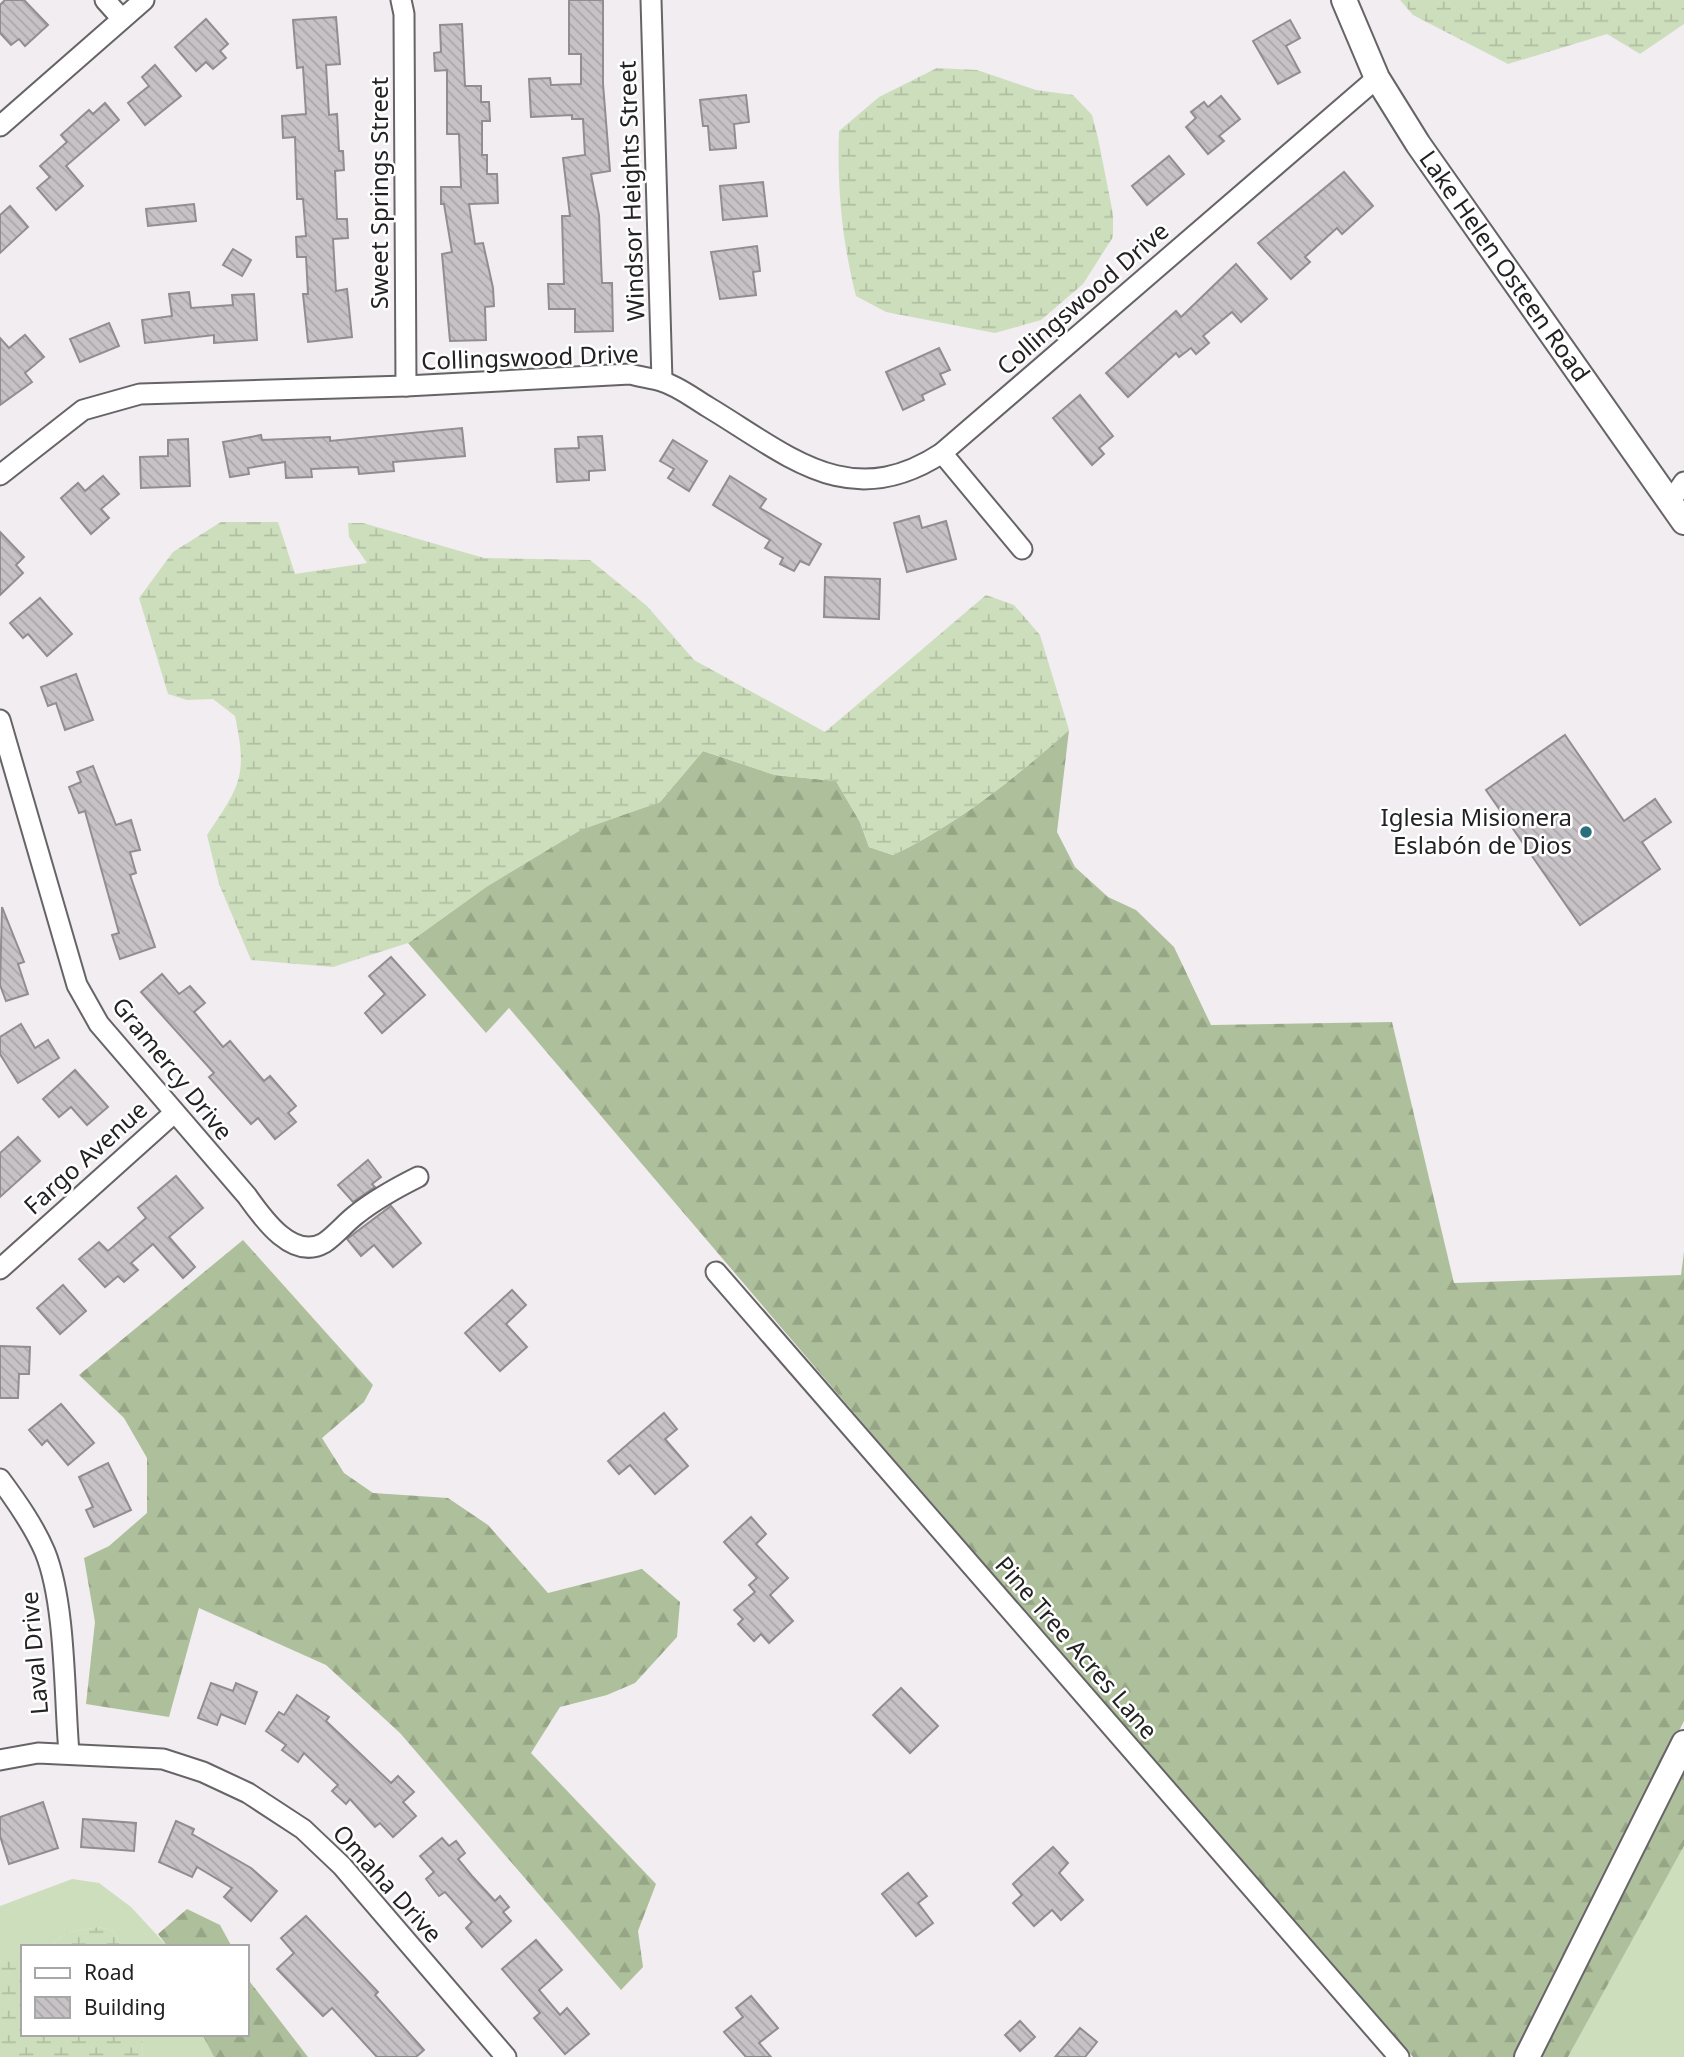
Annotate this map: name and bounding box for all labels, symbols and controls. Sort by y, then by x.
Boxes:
street label: Windsor Heights Street [609,60,652,322]
street label: Sweet Springs Street [362,76,395,309]
street label: Lake Helen Osteen Road [1413,143,1598,388]
street label: Collingswood Drive [989,214,1175,382]
street label: Collingswood Drive [421,336,639,377]
place label: Iglesia Misionera Eslabón de Dios [1381,800,1572,861]
marker: Iglesia Misionera Eslabón de Dios [1578,824,1594,840]
street label: Gramercy Drive [105,990,241,1146]
street label: Fargo Avenue [16,1093,154,1221]
street label: Pine Tree Acres Lane [989,1549,1166,1745]
street label: Laval Drive [12,1590,55,1716]
street label: Omaha Drive [326,1817,450,1949]
legend [21,1945,248,2036]
text: Road [84,1958,134,1986]
text: Building [84,1993,166,2021]

